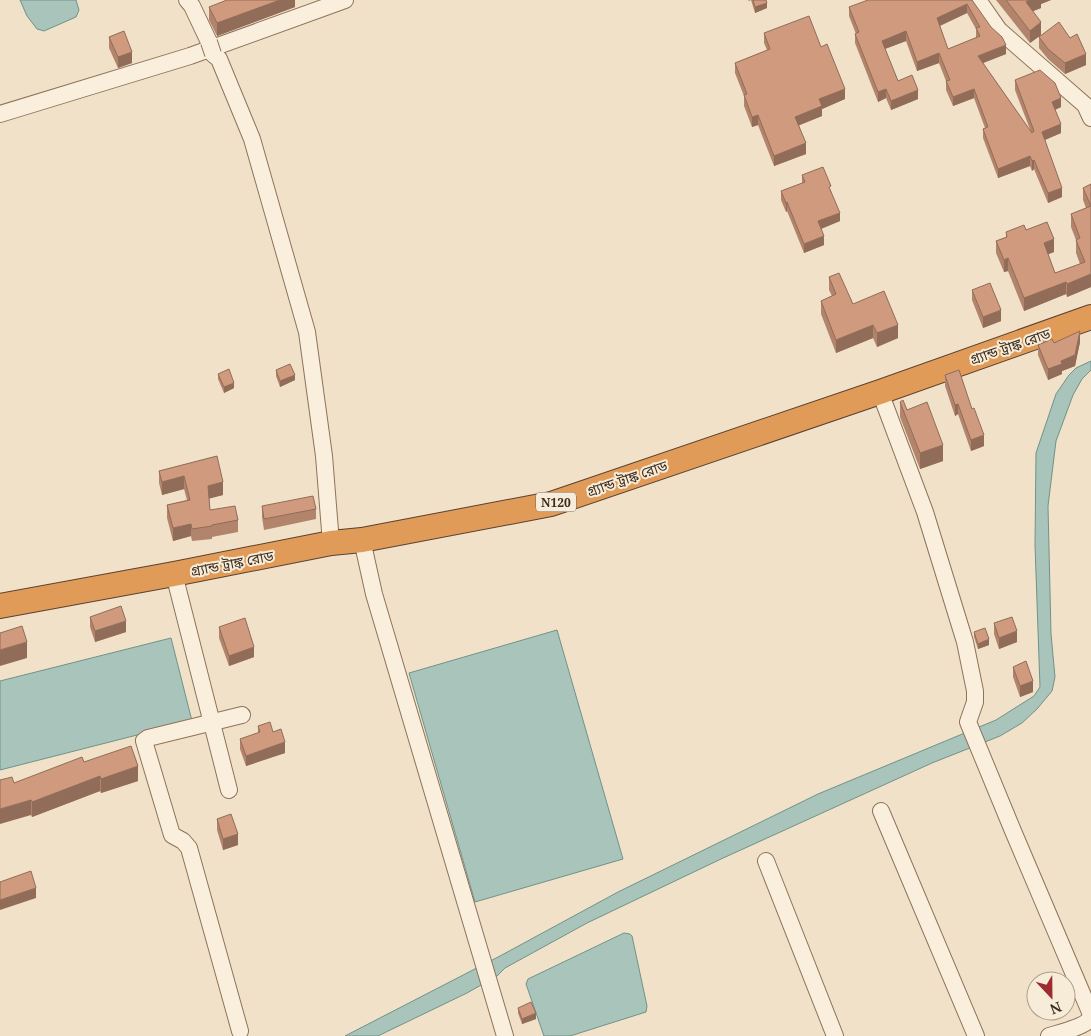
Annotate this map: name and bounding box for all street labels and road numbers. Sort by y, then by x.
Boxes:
street label: গ্র্যান্ড ট্রাঙ্ক রোড [967,323,1054,369]
street label: গ্র্যান্ড ট্রাঙ্ক রোড [584,455,671,501]
road number: N120 [536,492,576,512]
street label: গ্র্যান্ড ট্রাঙ্ক রোড [189,545,276,580]

